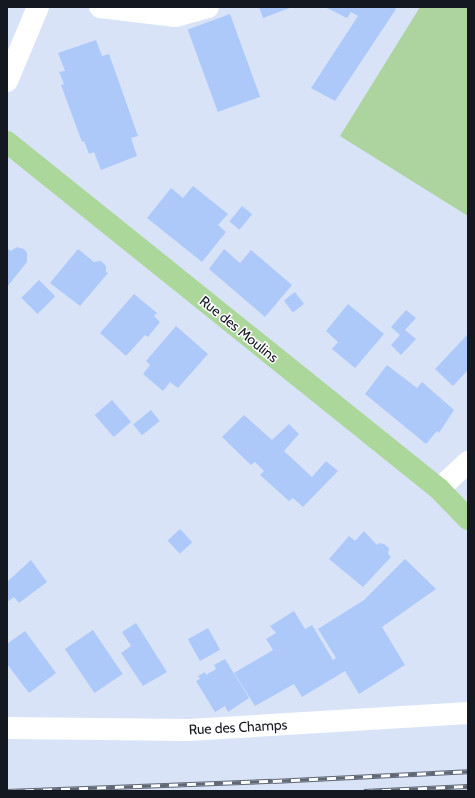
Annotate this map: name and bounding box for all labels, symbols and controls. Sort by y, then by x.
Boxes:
street label: Rue des Moulins [196,292,282,366]
street label: Rue des Champs [188,716,288,738]

